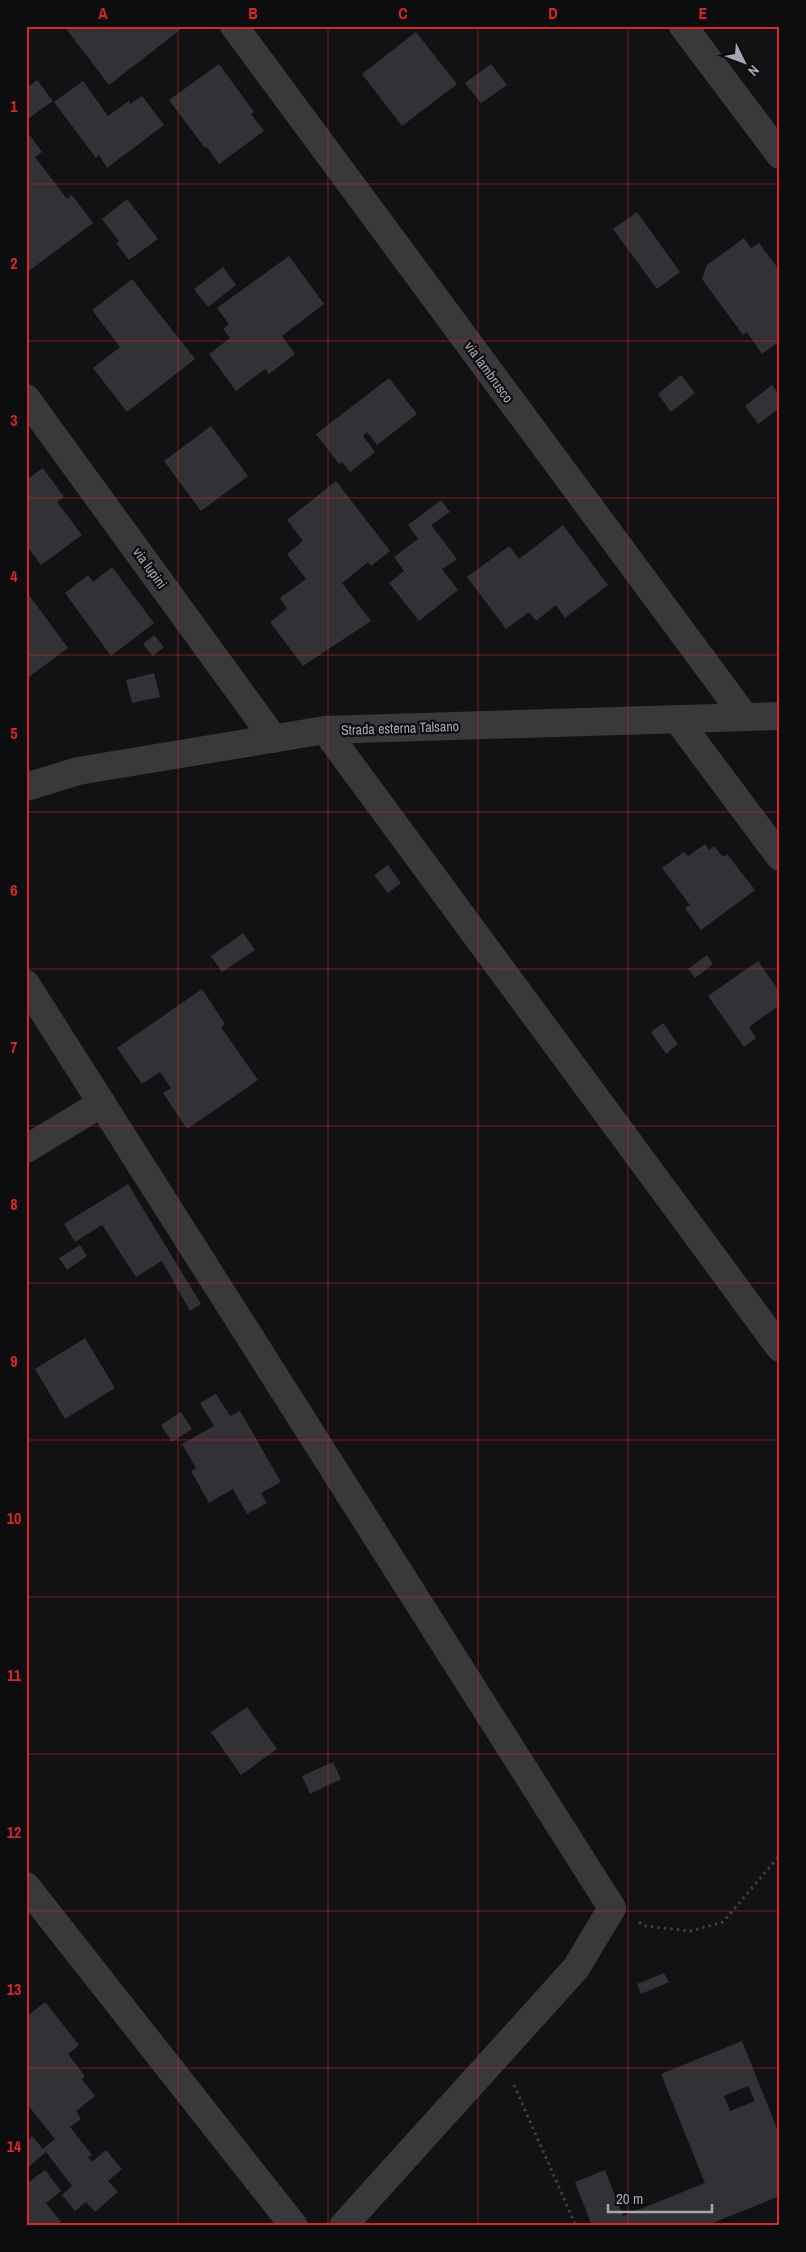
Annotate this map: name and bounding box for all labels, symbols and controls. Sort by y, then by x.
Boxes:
text: A [98,2,108,24]
text: B [248,2,258,24]
text: C [398,2,408,24]
text: D [548,2,558,24]
text: E [699,2,708,24]
north arrow [718,38,768,88]
text: N [744,62,763,80]
text: 1 [10,95,18,117]
text: 2 [10,252,18,274]
street label: via lambrusco [461,338,517,406]
text: 3 [10,409,18,431]
street label: via lupini [129,544,171,592]
text: 4 [10,565,18,587]
street label: Strada esterna Talsano [341,717,459,739]
text: 5 [10,722,18,744]
text: 6 [10,879,18,901]
text: 7 [10,1036,18,1058]
text: 8 [10,1193,18,1215]
text: 9 [10,1350,18,1372]
text: 10 [7,1507,21,1529]
text: 11 [7,1664,22,1686]
text: 12 [7,1821,21,1843]
text: 13 [7,1978,21,2000]
text: 14 [7,2135,22,2157]
scale bar [608,2182,712,2214]
text: 20 m [616,2188,643,2209]

